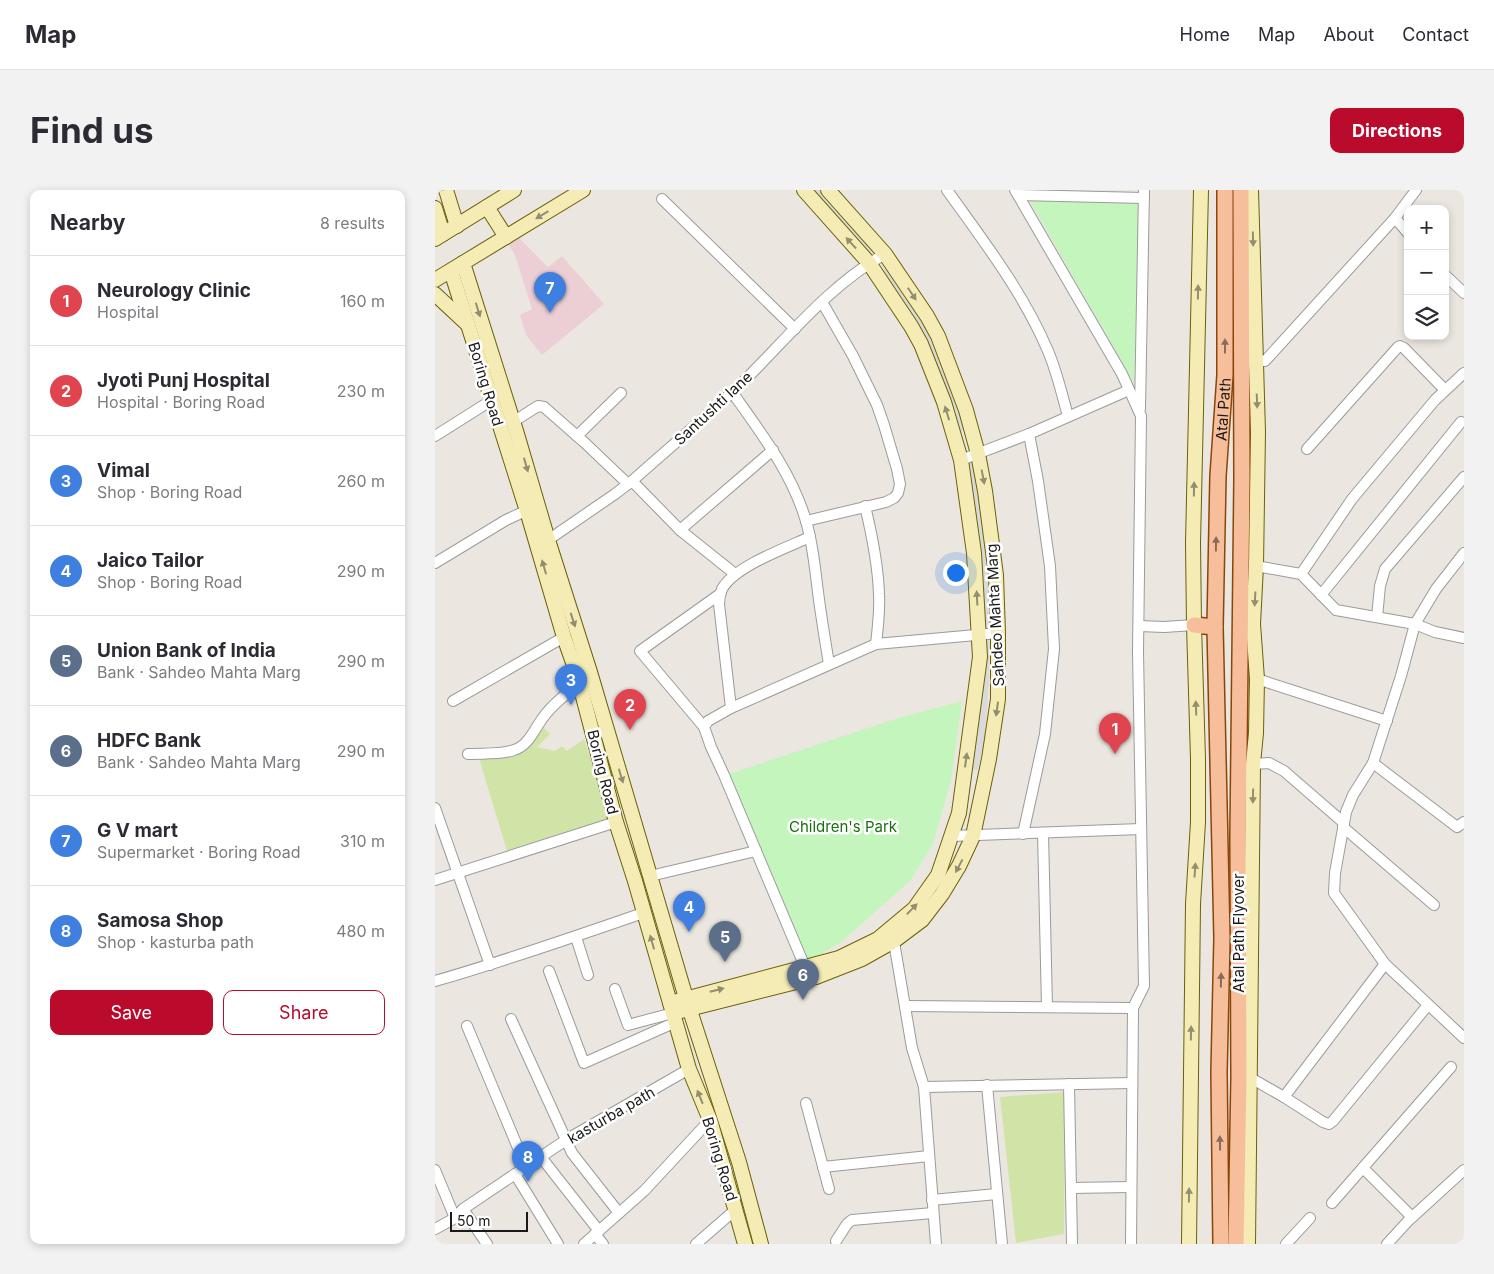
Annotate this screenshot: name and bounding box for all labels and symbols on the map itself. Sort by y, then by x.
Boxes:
one-way arrow [535,211,548,220]
one-way arrow [1249,231,1257,247]
one-way arrow [845,238,857,250]
pin: 7 [534,272,566,313]
one-way arrow [1195,283,1203,299]
one-way arrow [908,288,917,301]
one-way arrow [475,302,482,317]
one-way arrow [1221,338,1229,354]
street label: Boring Road [464,340,508,428]
street label: Santushti lane [670,367,756,449]
street label: Atal Path [1211,377,1234,441]
one-way arrow [1253,393,1261,409]
one-way arrow [943,406,951,421]
one-way arrow [523,457,531,472]
one-way arrow [979,470,987,486]
one-way arrow [1190,481,1198,497]
one-way arrow [1213,535,1221,551]
street label: Sahdeo Mahta Marg [982,543,1008,687]
one-way arrow [540,560,548,575]
your location [943,560,969,586]
one-way arrow [972,590,980,606]
one-way arrow [1250,591,1258,607]
one-way arrow [570,613,578,628]
pin: 3 [555,664,587,705]
pin: 2 [614,689,646,730]
one-way arrow [1192,700,1200,716]
one-way arrow [992,701,1000,717]
pin: 1 [1099,713,1131,754]
street label: Boring Road [583,728,623,816]
one-way arrow [962,751,970,767]
one-way arrow [617,768,625,783]
one-way arrow [1248,788,1256,804]
park label: Children's Park [789,817,898,836]
one-way arrow [954,859,963,873]
one-way arrow [1191,862,1199,878]
street label: Atal Path Flyover [1229,873,1248,993]
pin: 4 [673,891,705,932]
one-way arrow [906,904,918,916]
pin: 5 [709,921,741,962]
one-way arrow [647,934,655,949]
pin: 6 [787,959,819,1000]
one-way arrow [1217,972,1225,988]
one-way arrow [709,986,724,994]
one-way arrow [1187,1025,1195,1041]
street label: kasturba path [564,1082,658,1148]
one-way arrow [696,1090,704,1104]
street label: Boring Road [698,1115,742,1203]
one-way arrow [1216,1135,1224,1151]
pin: 8 [512,1141,544,1182]
one-way arrow [1186,1187,1194,1203]
scale bar [450,1209,527,1232]

